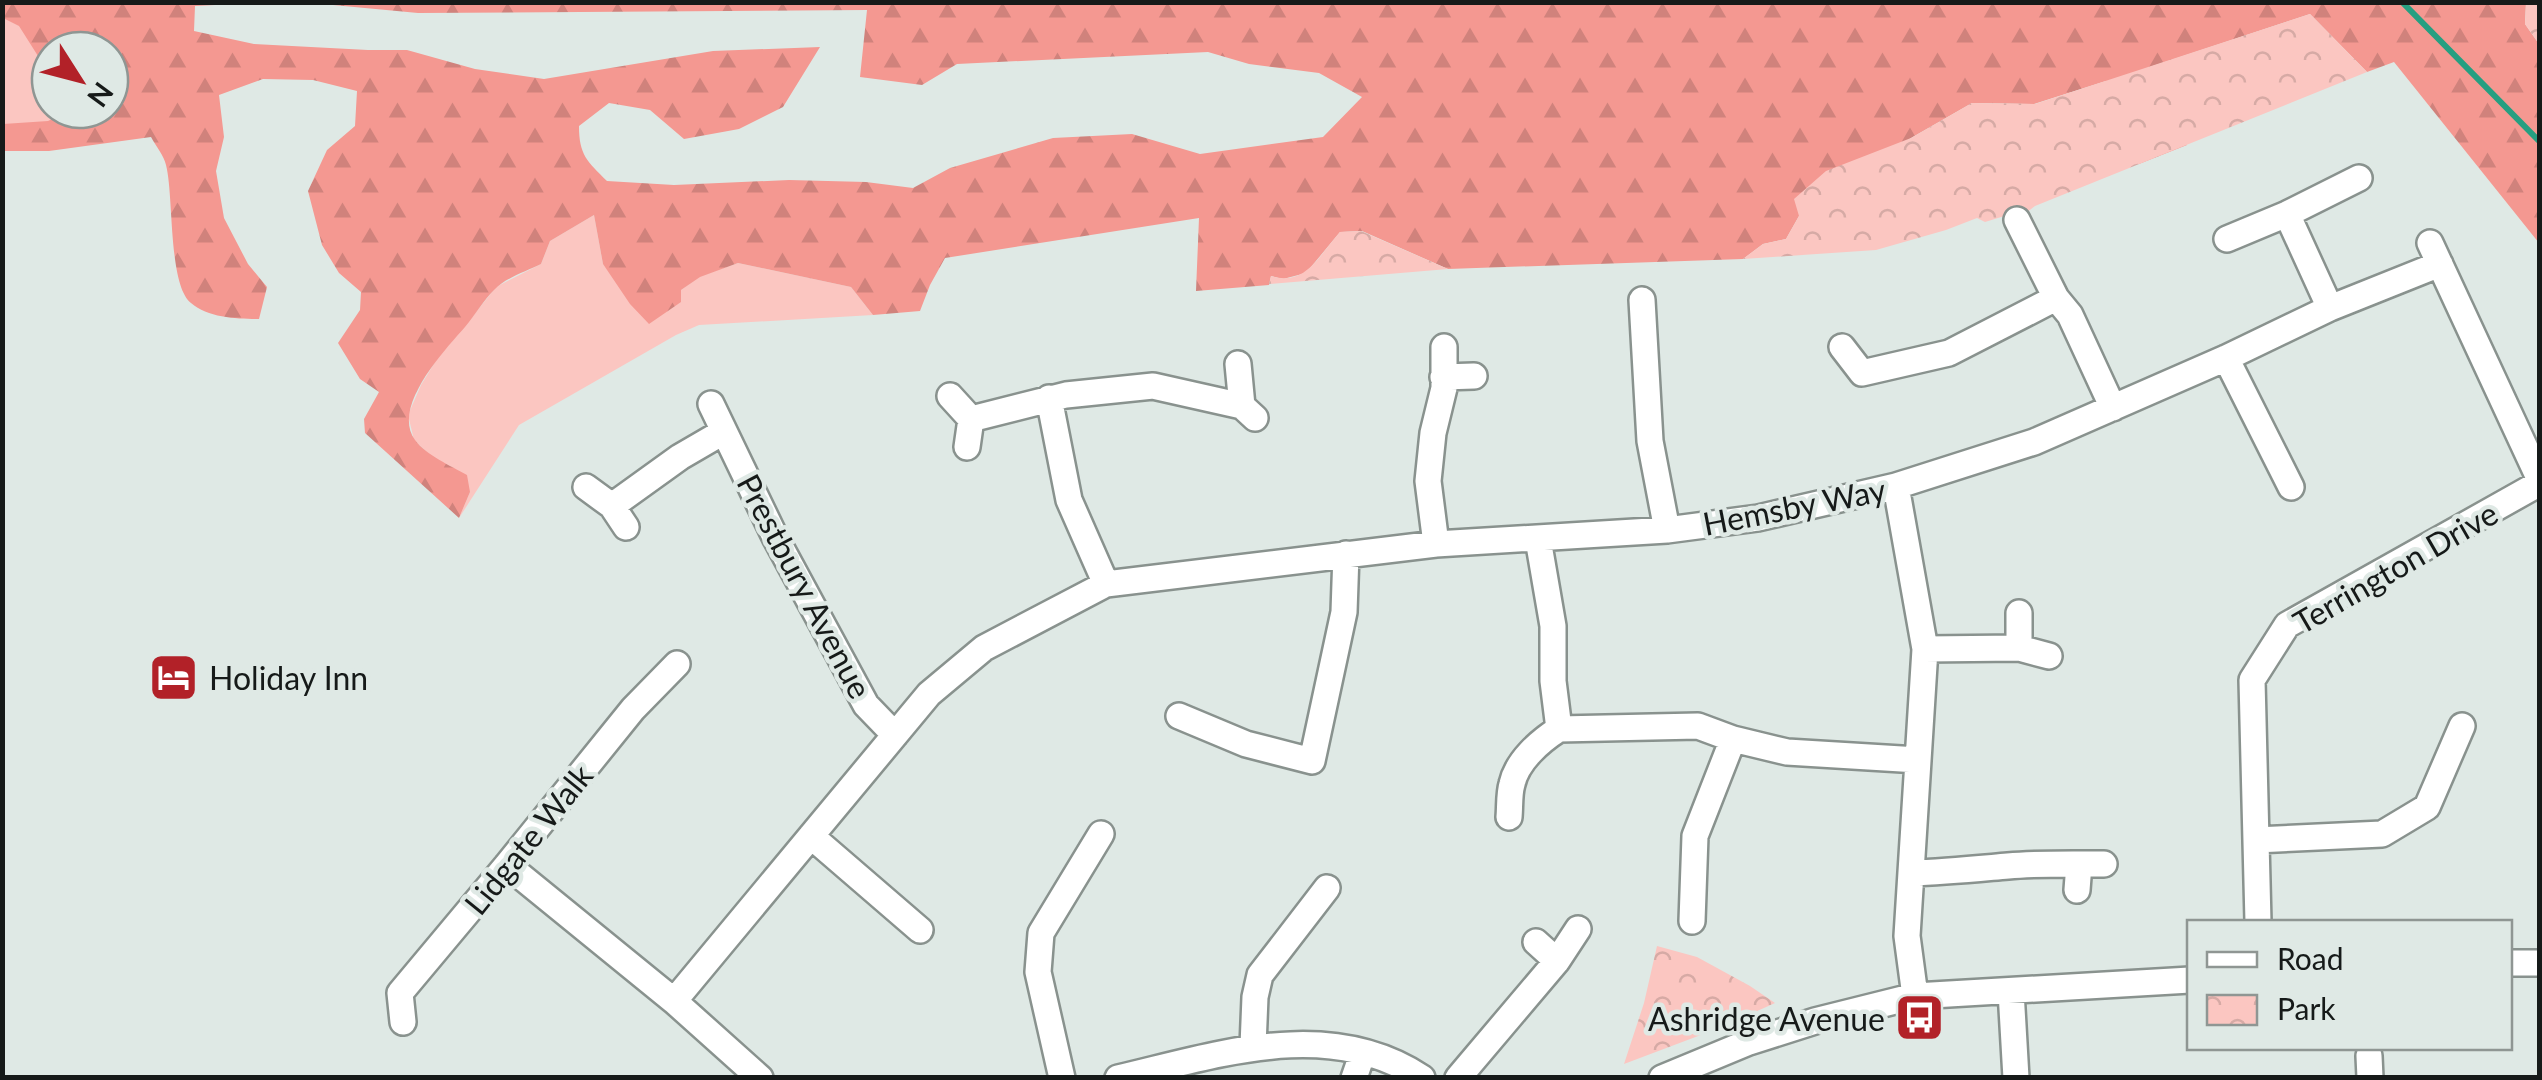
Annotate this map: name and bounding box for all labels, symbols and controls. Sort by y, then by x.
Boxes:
north arrow [30,30,130,130]
text: N [81,77,121,114]
street label: Prestbury Avenue [729,467,881,705]
street label: Hemsby Way [1699,469,1889,543]
street label: Terrington Drive [2286,493,2504,641]
hotel icon: Holiday Inn [148,651,200,703]
place label: Holiday Inn [209,658,368,697]
street label: Lidgate Walk [456,756,601,922]
legend [2187,920,2512,1050]
text: Road [2277,940,2344,976]
text: Park [2277,990,2336,1026]
bus stop icon: Ashridge Avenue [1894,992,1946,1044]
place label: Ashridge Avenue [1648,999,1885,1038]

